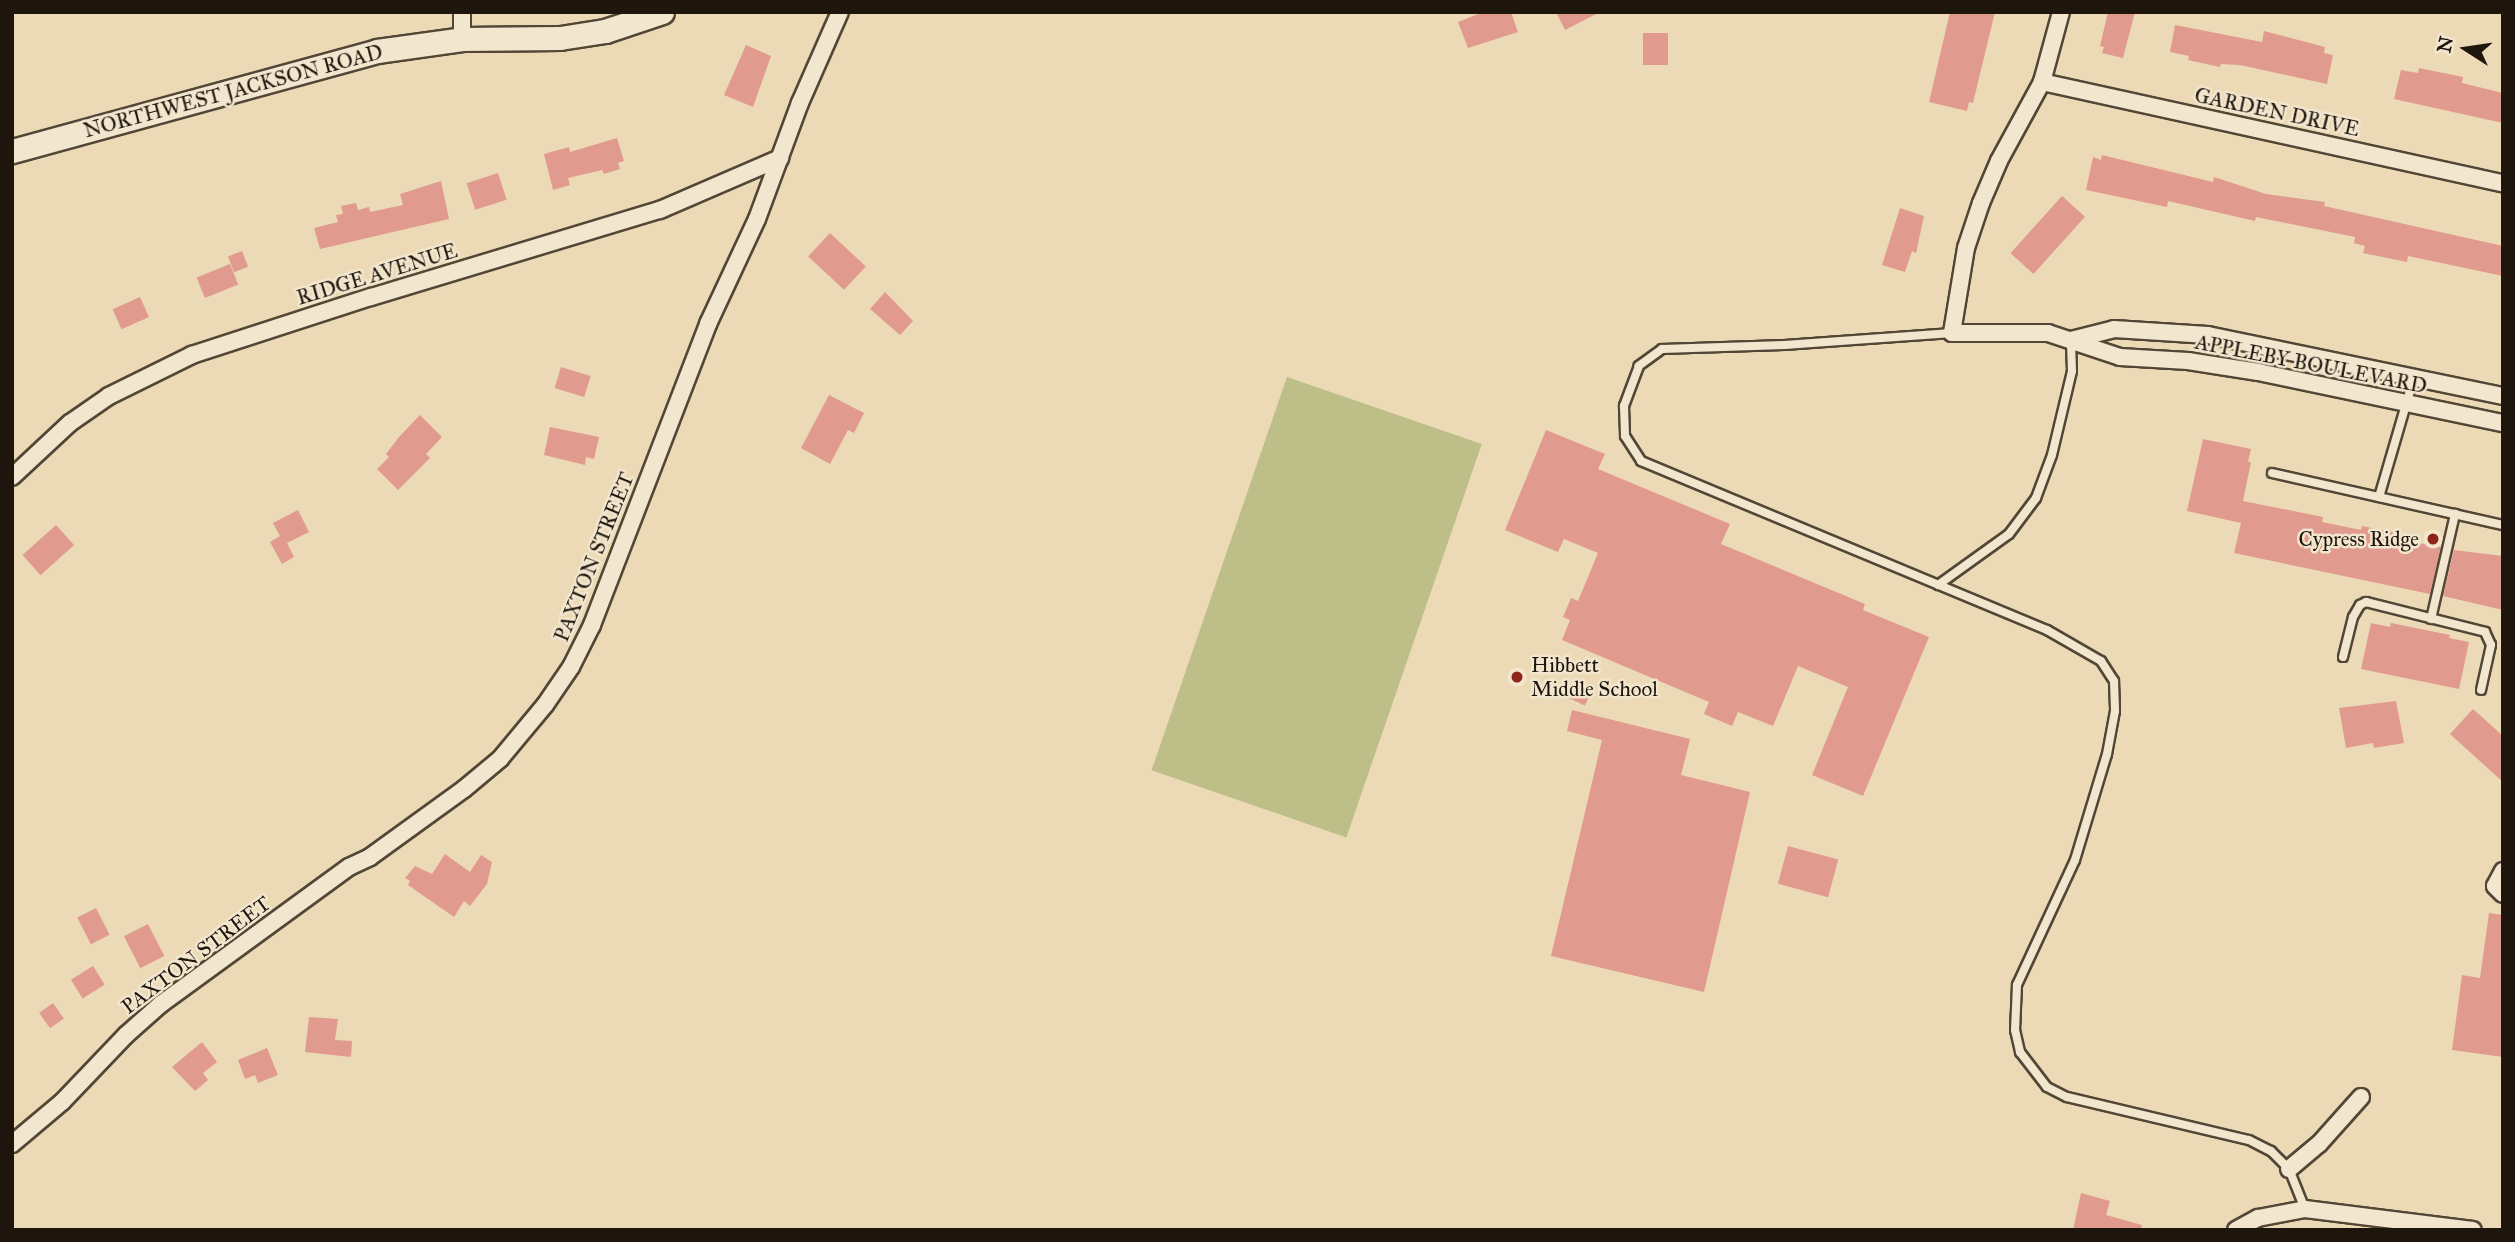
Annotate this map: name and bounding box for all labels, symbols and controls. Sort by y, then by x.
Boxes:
north arrow [2431,14,2501,84]
text: N [2432,34,2458,55]
street label: NORTHWEST JACKSON ROAD [81,39,385,143]
street label: GARDEN DRIVE [2192,82,2362,142]
street label: RIDGE AVENUE [294,238,460,310]
street label: APPLEBY BOULEVARD [2193,329,2429,399]
street label: PAXTON STREET [549,469,639,645]
place label: Cypress Ridge [2299,526,2419,552]
marker: Cypress Ridge [2425,531,2441,547]
place label: Hibbett Middle School [1531,652,1658,702]
marker: Hibbett Middle School [1509,669,1525,685]
street label: PAXTON STREET [116,891,276,1019]

